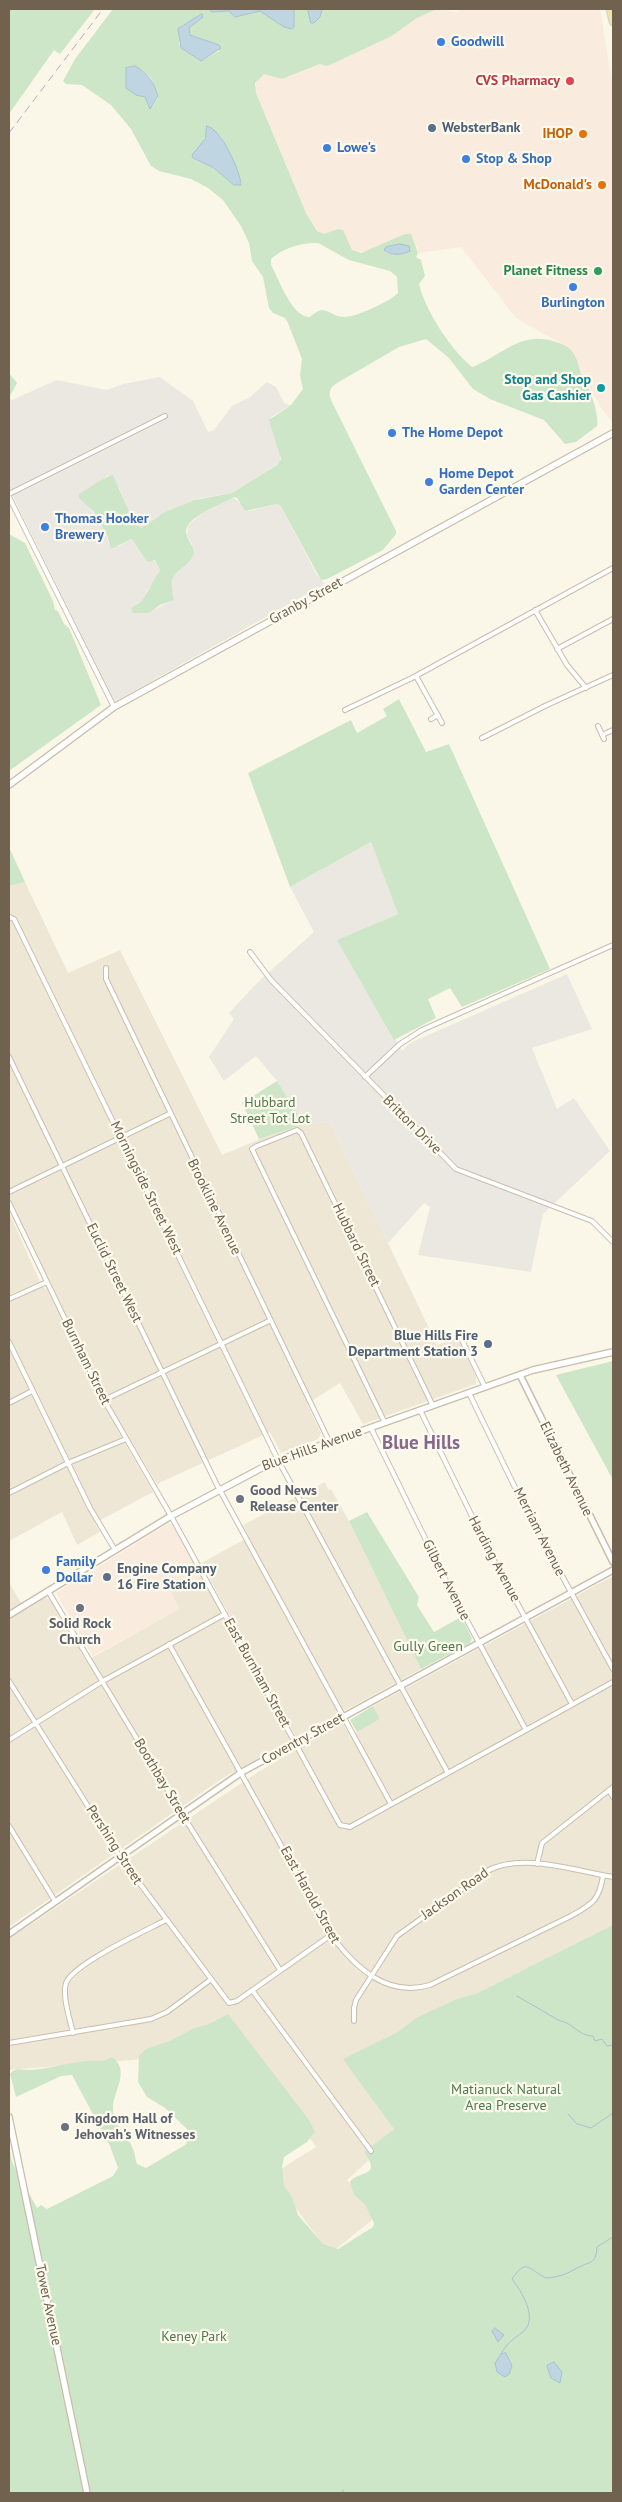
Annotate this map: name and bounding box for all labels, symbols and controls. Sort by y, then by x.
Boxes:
place label: Goodwill [451,34,504,50]
marker: Goodwill [435,36,447,48]
place label: CVS Pharmacy [475,73,560,89]
marker: CVS Pharmacy [564,75,576,87]
place label: WebsterBank [442,120,520,136]
marker: WebsterBank [426,122,438,134]
place label: IHOP [543,126,573,142]
marker: IHOP [577,128,589,140]
place label: Lowe's [337,140,376,156]
marker: Lowe's [321,142,333,154]
place label: Stop & Shop [476,151,552,167]
marker: Stop & Shop [460,153,472,165]
place label: McDonald's [523,177,592,193]
marker: McDonald's [596,179,608,191]
place label: Planet Fitness [503,263,588,279]
marker: Planet Fitness [592,265,604,277]
marker: Burlington [567,281,579,293]
place label: Burlington [541,295,605,311]
place label: Stop and Shop Gas Cashier [504,372,591,404]
marker: Stop and Shop Gas Cashier [595,382,607,394]
place label: The Home Depot [402,425,503,441]
marker: The Home Depot [386,427,398,439]
place label: Home Depot Garden Center [439,466,524,498]
marker: Home Depot Garden Center [423,476,435,488]
place label: Thomas Hooker Brewery [55,511,149,544]
marker: Thomas Hooker Brewery [39,521,51,533]
street label: Granby Street [266,574,346,628]
street label: Britton Drive [379,1092,445,1158]
park label: Hubbard Street Tot Lot [230,1095,310,1128]
street label: Morningside Street West [106,1119,186,1257]
street label: Brookline Avenue [183,1156,245,1258]
street label: Hubbard Street [329,1201,383,1289]
street label: Euclid Street West [83,1220,145,1326]
street label: Burnham Street [58,1316,114,1408]
place label: Blue Hills Fire Department Station 3 [348,1328,478,1360]
marker: Blue Hills Fire Department Station 3 [482,1338,494,1350]
street label: Elizabeth Avenue [536,1419,596,1519]
street label: Blue Hills Avenue [260,1423,364,1475]
district label: Blue Hills [382,1433,460,1455]
place label: Good News Release Center [250,1483,339,1515]
street label: Merriam Avenue [509,1485,569,1579]
marker: Good News Release Center [234,1493,246,1505]
street label: Harding Avenue [464,1513,524,1605]
street label: Gilbert Avenue [418,1537,474,1623]
place label: Family Dollar [56,1554,96,1586]
place label: Engine Company 16 Fire Station [117,1561,216,1594]
marker: Family Dollar [40,1564,52,1576]
marker: Engine Company 16 Fire Station [101,1571,113,1583]
marker: Solid Rock Church [74,1602,86,1614]
street label: East Burnham Street [220,1615,294,1731]
place label: Solid Rock Church [49,1616,111,1648]
park label: Gully Green [393,1639,463,1655]
street label: Coventry Street [259,1709,347,1769]
street label: Boothbay Street [130,1735,194,1827]
street label: Pershing Street [82,1802,146,1888]
street label: East Harold Street [276,1843,344,1947]
street label: Jackson Road [418,1865,492,1923]
park label: Matianuck Natural Area Preserve [451,2082,561,2114]
place label: Kingdom Hall of Jehovah's Witnesses [75,2111,195,2144]
marker: Kingdom Hall of Jehovah's Witnesses [59,2121,71,2133]
street label: Tower Avenue [31,2263,65,2347]
park label: Keney Park [161,2329,227,2345]

